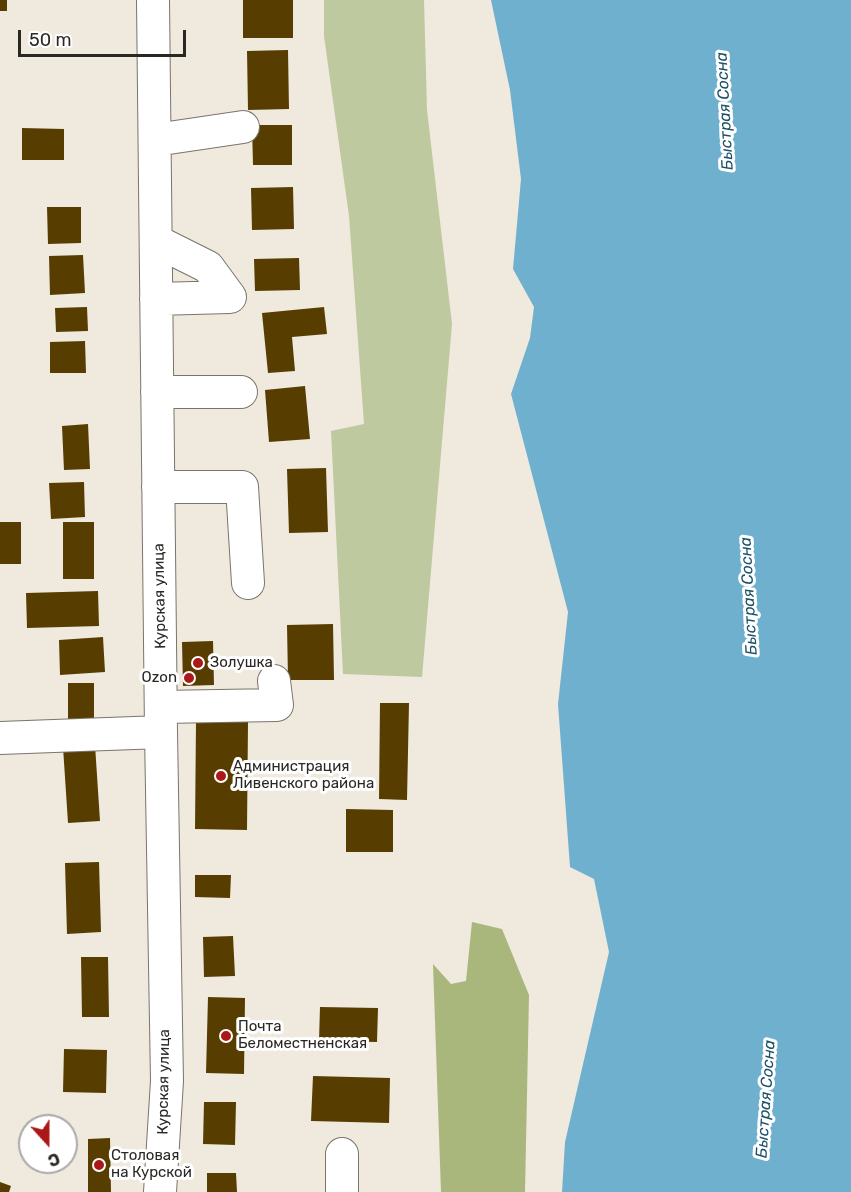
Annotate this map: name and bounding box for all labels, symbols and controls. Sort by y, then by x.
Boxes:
scale bar [21,18,189,56]
text: 50 m [29,29,72,51]
water label: Быстрая Сосна [712,52,738,170]
water label: Быстрая Сосна [736,537,762,655]
street label: Курская улица [150,543,170,649]
place label: Золушка [210,654,273,672]
marker: Золушка [191,656,205,670]
place label: Ozon [142,669,177,687]
marker: Ozon [182,671,196,685]
place label: Администрация Ливенского района [233,758,374,793]
marker: Администрация Ливенского района [214,769,228,783]
place label: Почта Беломестненская [238,1018,367,1053]
street label: Курская улица [154,1029,174,1135]
marker: Почта Беломестненская [219,1029,233,1043]
water label: Быстрая Сосна [752,1040,780,1158]
north arrow [18,1114,78,1174]
place label: Столовая на Курской [111,1147,192,1182]
text: С [45,1149,63,1170]
marker: Столовая на Курской [92,1158,106,1172]

